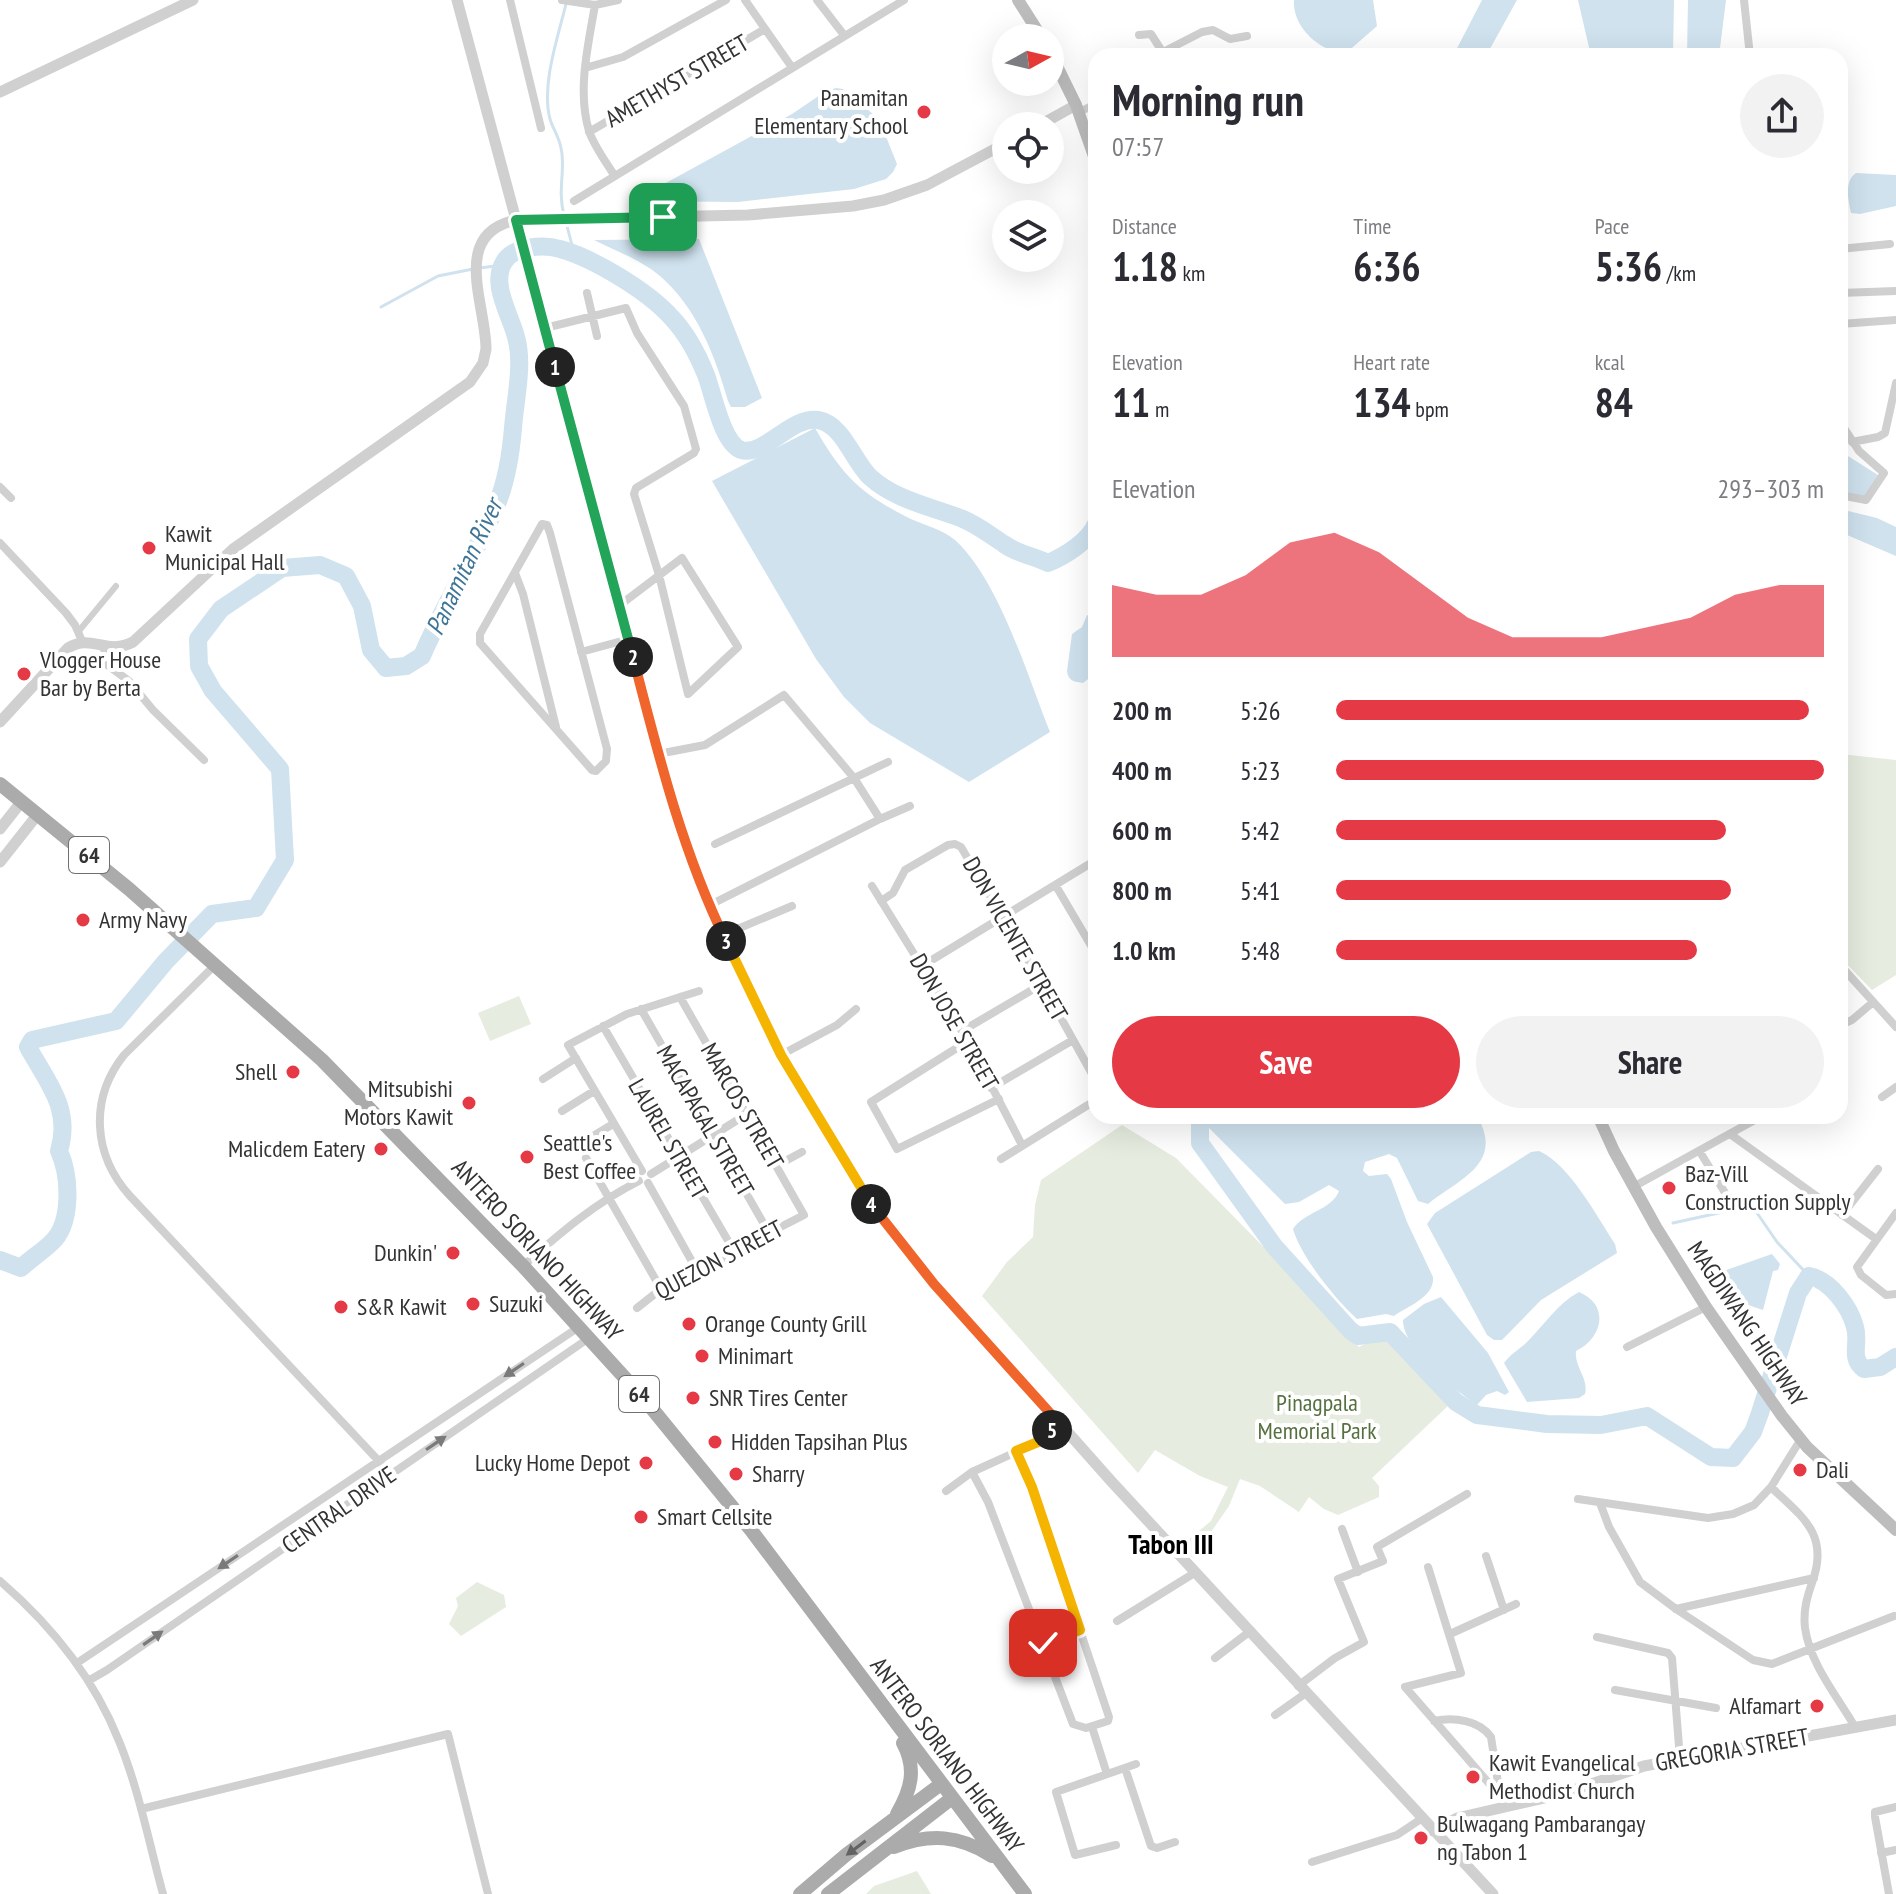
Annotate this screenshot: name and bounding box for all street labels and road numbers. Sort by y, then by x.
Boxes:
street label: AMETHYST STREET [599,27,754,134]
road number: 64 [69,837,109,873]
street label: DON VICENTE STREET [956,851,1075,1026]
street label: DON JOSE STREET [903,948,1006,1096]
street label: MARCOS STREET [694,1037,791,1174]
street label: MACAPAGAL STREET [650,1040,761,1202]
street label: LAUREL STREET [622,1073,715,1205]
street label: ANTERO SORIANO HIGHWAY [445,1152,630,1347]
street label: QUEZON STREET [649,1213,789,1306]
street label: MAGDIWANG HIGHWAY [1681,1235,1814,1412]
road number: 64 [619,1376,659,1412]
street label: CENTRAL DRIVE [276,1459,402,1560]
street label: ANTERO SORIANO HIGHWAY [864,1651,1031,1859]
street label: GREGORIA STREET [1653,1721,1811,1778]

